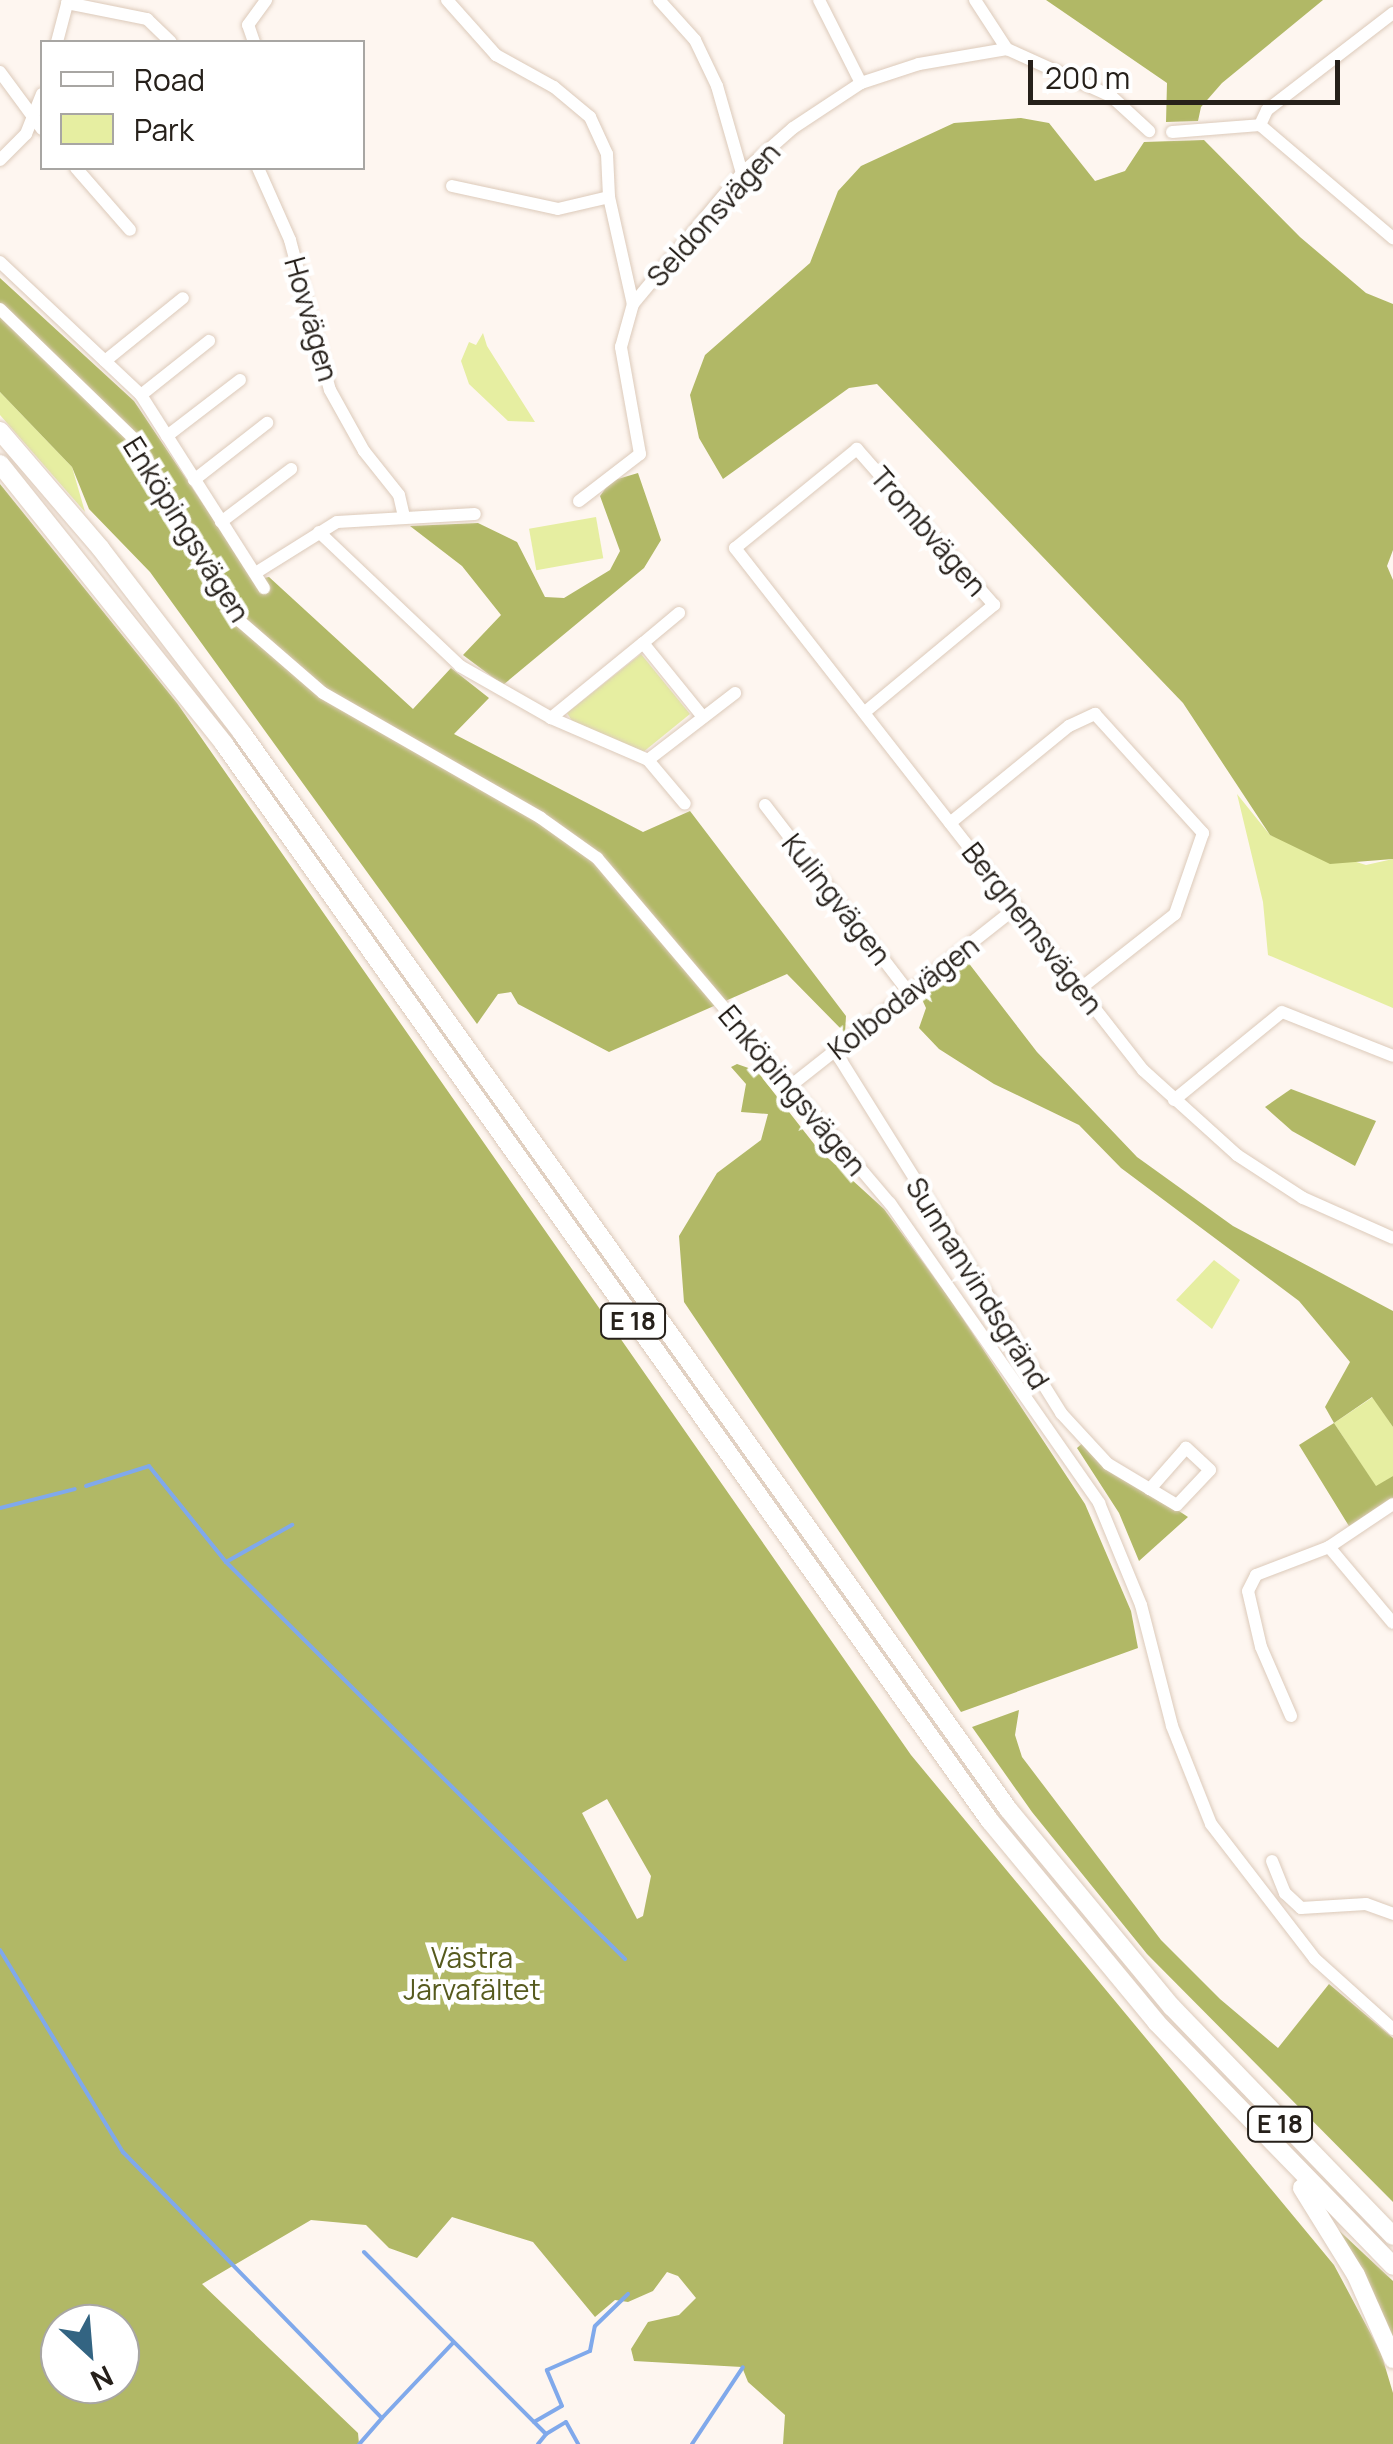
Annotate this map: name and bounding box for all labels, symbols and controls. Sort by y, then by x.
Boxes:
legend [40,40,365,170]
scale bar [1033,40,1346,102]
text: 200 m [1045,57,1130,98]
text: Road [134,59,205,100]
text: Park [134,109,194,150]
street label: Seldonsvägen [640,135,786,293]
street label: Hovvägen [278,253,346,385]
street label: Enköpingsvägen [117,430,257,628]
street label: Trombvägen [864,460,994,602]
street label: Kulingvägen [776,827,898,971]
street label: Berghemsvägen [956,836,1110,1020]
street label: Kolbodavägen [821,928,985,1066]
street label: Enköpingsvägen [712,998,874,1182]
street label: Sunnanvindsgränd [899,1171,1057,1395]
road number: E 18 [598,1301,668,1341]
park label: Västra Järvafältet [403,1940,541,2006]
road number: E 18 [1245,2104,1315,2144]
north arrow [40,2304,140,2404]
text: N [85,2358,120,2401]

